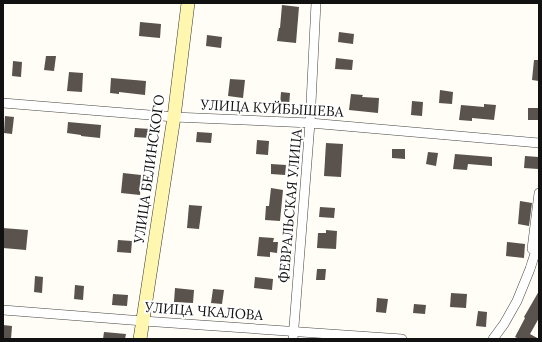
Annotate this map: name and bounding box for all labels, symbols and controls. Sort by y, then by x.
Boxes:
street label: УЛИЦА БЕЛИНСКОГО [129,93,168,246]
street label: УЛИЦА КУЙБЫШЕВА [199,95,344,121]
street label: ФЕВРАЛЬСКАЯ УЛИЦА [274,128,306,284]
street label: УЛИЦА ЧКАЛОВА [143,298,264,324]

